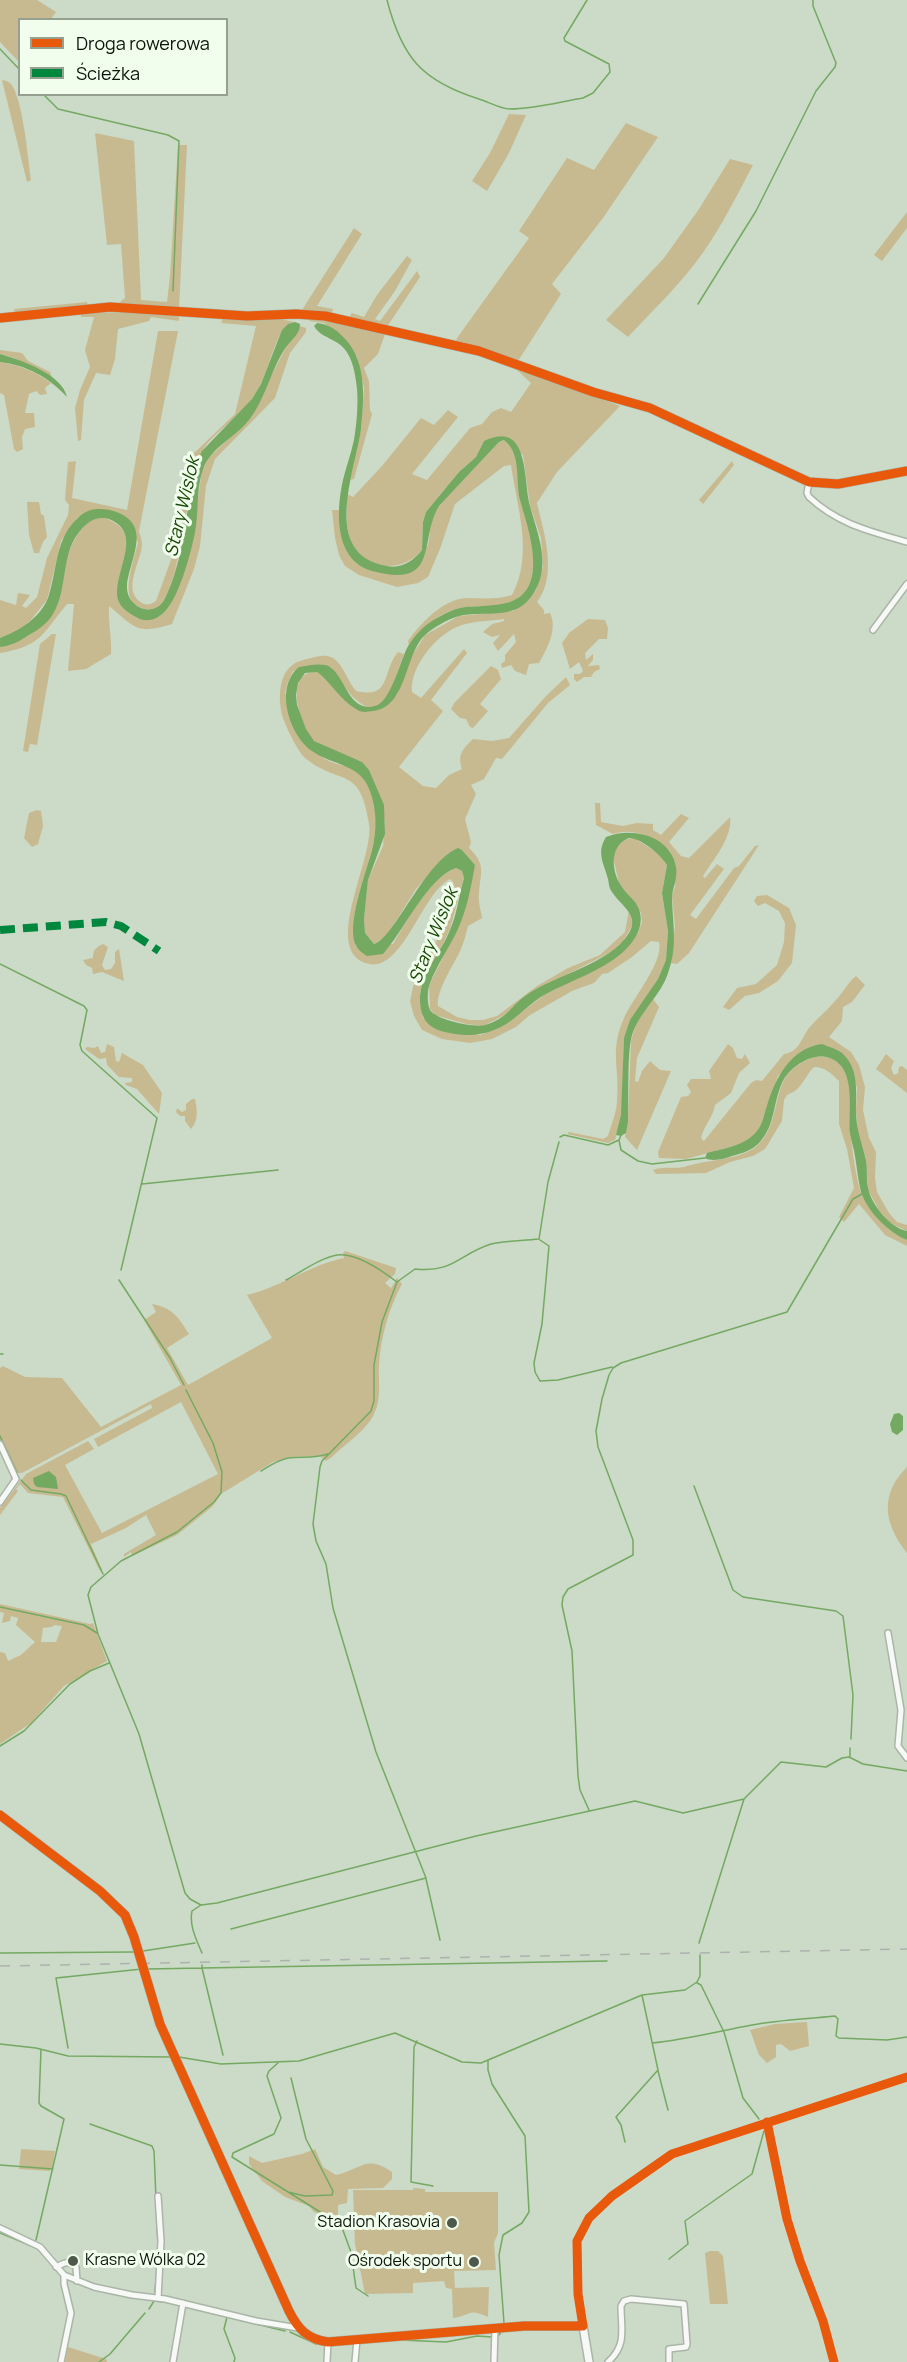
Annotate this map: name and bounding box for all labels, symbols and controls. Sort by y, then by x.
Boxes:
legend [18,18,228,96]
text: Droga rowerowa [76,31,210,55]
text: Ścieżka [76,61,140,85]
water label: Stary Wislok [161,455,205,559]
water label: Stary Wislok [405,885,463,987]
place label: Stadion Krasovia [317,2213,440,2233]
marker: Stadion Krasovia [445,2216,459,2230]
place label: Krasne Wólka 02 [85,2251,205,2271]
place label: Ośrodek sportu [348,2252,462,2272]
marker: Krasne Wólka 02 [66,2254,80,2268]
marker: Ośrodek sportu [467,2255,481,2269]

